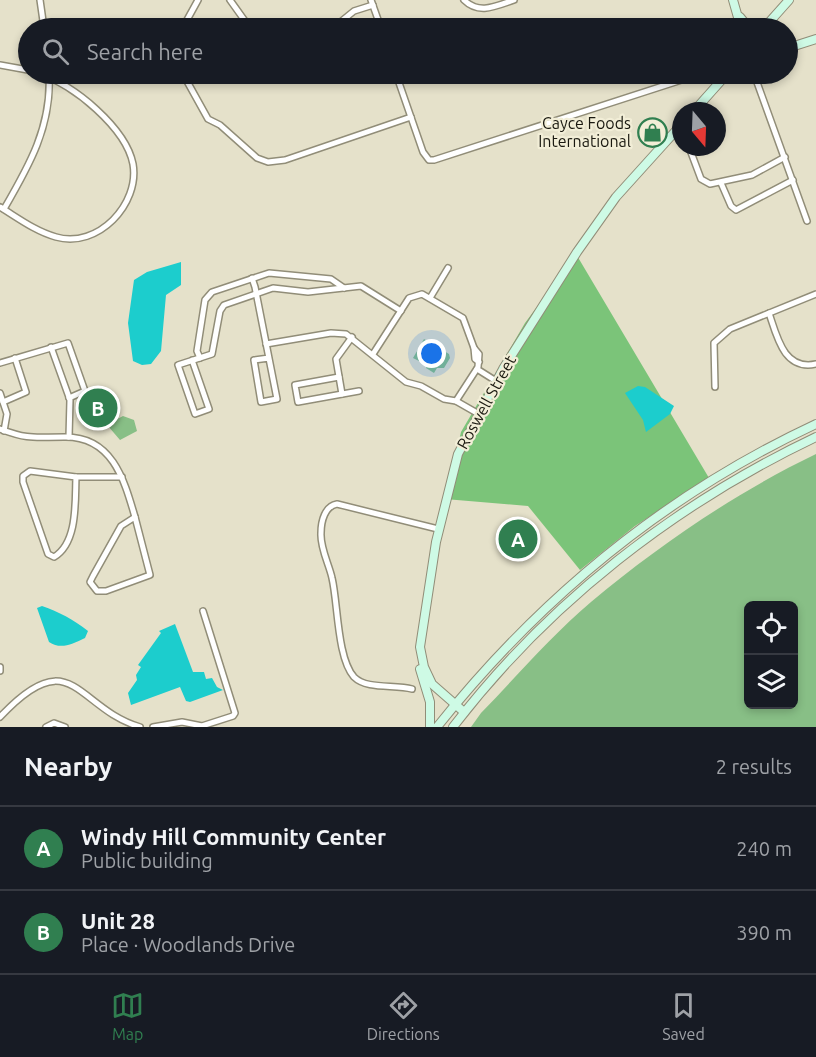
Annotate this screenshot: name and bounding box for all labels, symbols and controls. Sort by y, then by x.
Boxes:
search box [18,18,798,84]
icon: search [39,35,72,68]
text: Search here [87,39,203,64]
north arrow [672,102,726,156]
place label: Cayce Foods International [538,114,631,150]
shop icon: Cayce Foods International [636,116,668,148]
your location [417,339,446,368]
street label: Roswell Street [453,351,519,452]
pin: B [78,386,118,430]
pin: A [498,516,538,562]
map controls [744,601,798,709]
button: locate [744,601,798,655]
button: layers [744,655,798,709]
text: Nearby [24,752,112,781]
text: 2 results [716,755,792,778]
text: Windy Hill Community Center [81,824,386,849]
text: A [36,837,51,860]
text: 240 m [736,837,792,860]
text: Public building [81,849,213,872]
text: Unit 28 [81,908,155,933]
text: B [37,921,50,944]
text: 390 m [736,921,792,944]
text: Place · Woodlands Drive [81,933,295,956]
tab: Map [111,989,144,1043]
tab: Directions [367,989,440,1043]
tab: Saved [662,989,705,1043]

